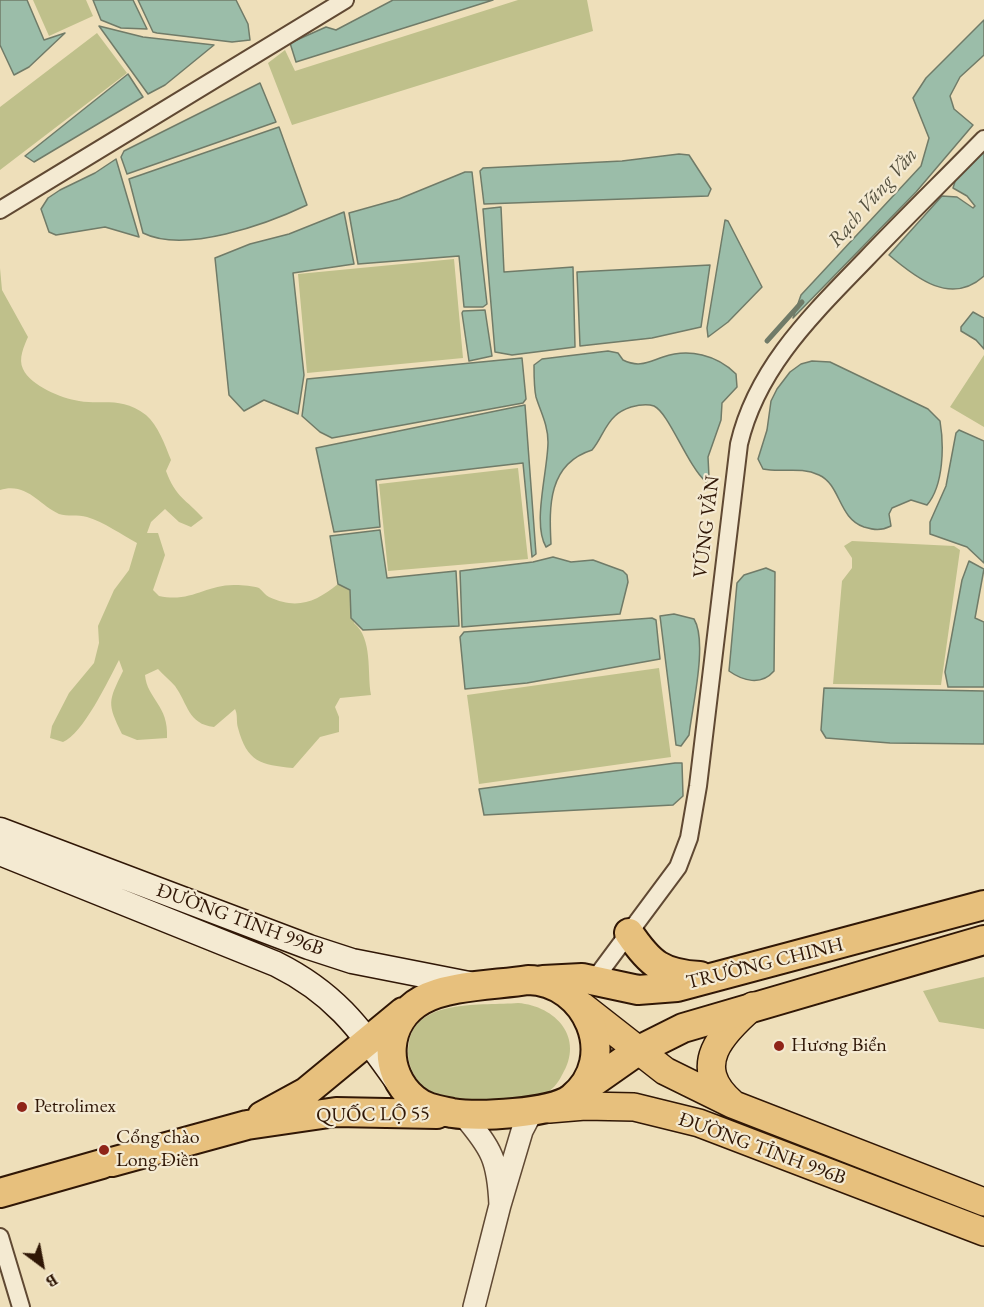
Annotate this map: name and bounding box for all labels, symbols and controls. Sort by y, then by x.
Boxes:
water label: Rạch Vũng Vằn [823,143,923,253]
street label: VŨNG VẰN [689,474,725,580]
street label: ĐƯỜNG TỈNH 996B [153,879,327,961]
street label: TRƯỜNG CHINH [684,933,846,995]
place label: Hương Biển [791,1034,887,1058]
marker: Hương Biển [772,1039,786,1053]
place label: Petrolimex [34,1095,116,1119]
marker: Petrolimex [15,1100,29,1114]
street label: QUỐC LỘ 55 [316,1102,430,1128]
street label: ĐƯỜNG TỈNH 996B [675,1108,849,1190]
place label: Cổng chào Long Điền [116,1126,200,1173]
marker: Cổng chào Long Điền [97,1143,111,1157]
north arrow [12,1235,72,1295]
text: B [42,1269,62,1292]

